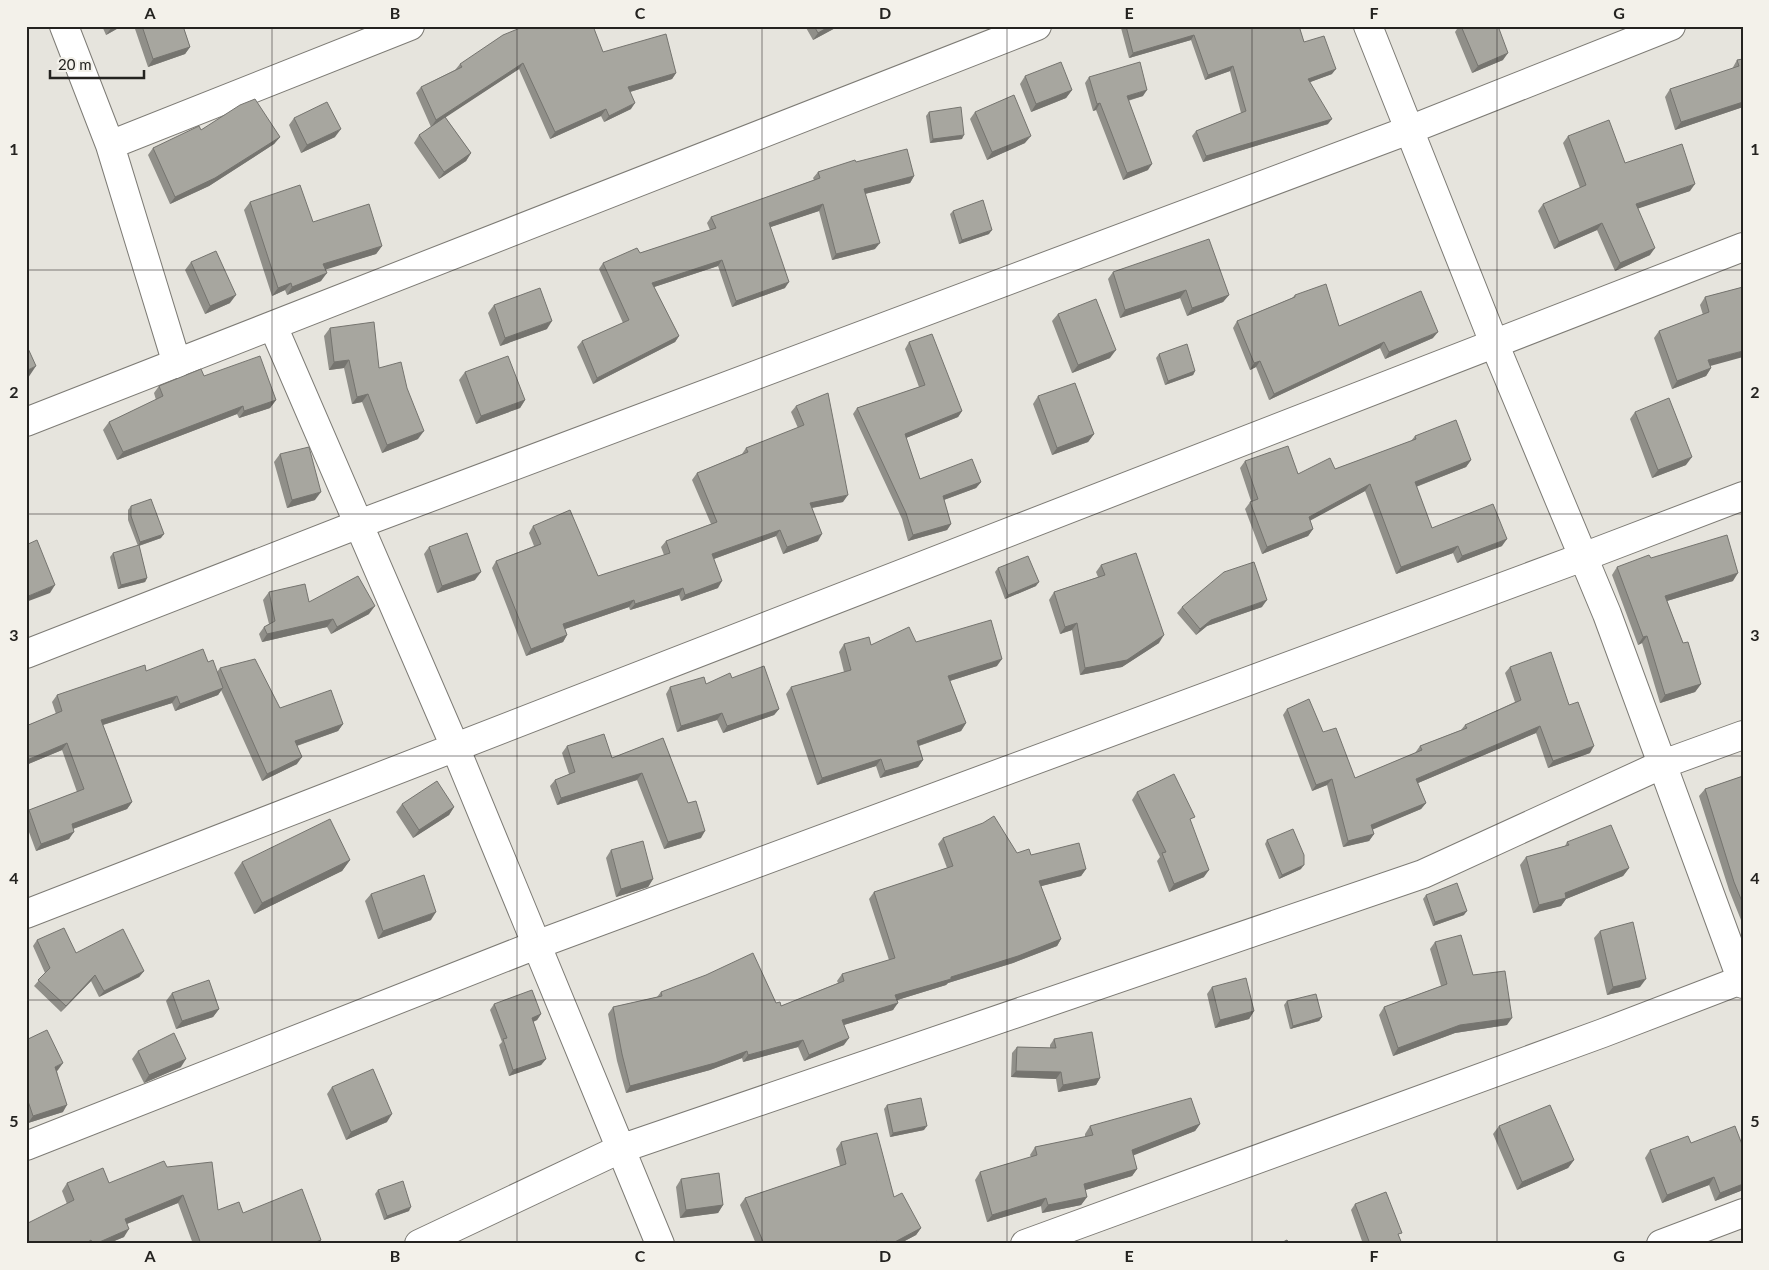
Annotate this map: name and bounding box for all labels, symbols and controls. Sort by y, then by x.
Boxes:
text: A [143,3,156,22]
text: B [390,3,400,22]
text: C [635,3,646,22]
text: D [879,3,891,22]
text: E [1124,3,1134,22]
text: F [1369,3,1379,22]
text: G [1613,3,1625,22]
scale bar [50,48,144,80]
text: 20 m [58,55,92,73]
text: 1 [9,139,19,158]
text: 1 [1750,139,1760,158]
text: 2 [9,382,19,401]
text: 2 [1750,382,1760,401]
text: 3 [9,625,19,644]
text: 3 [1750,625,1760,644]
text: 4 [9,868,19,887]
text: 4 [1750,868,1760,887]
text: 5 [9,1111,19,1130]
text: 5 [1750,1111,1760,1130]
text: A [143,1246,156,1265]
text: B [390,1246,400,1265]
text: C [635,1246,646,1265]
text: D [879,1246,891,1265]
text: E [1124,1246,1134,1265]
text: F [1369,1246,1379,1265]
text: G [1613,1246,1625,1265]

